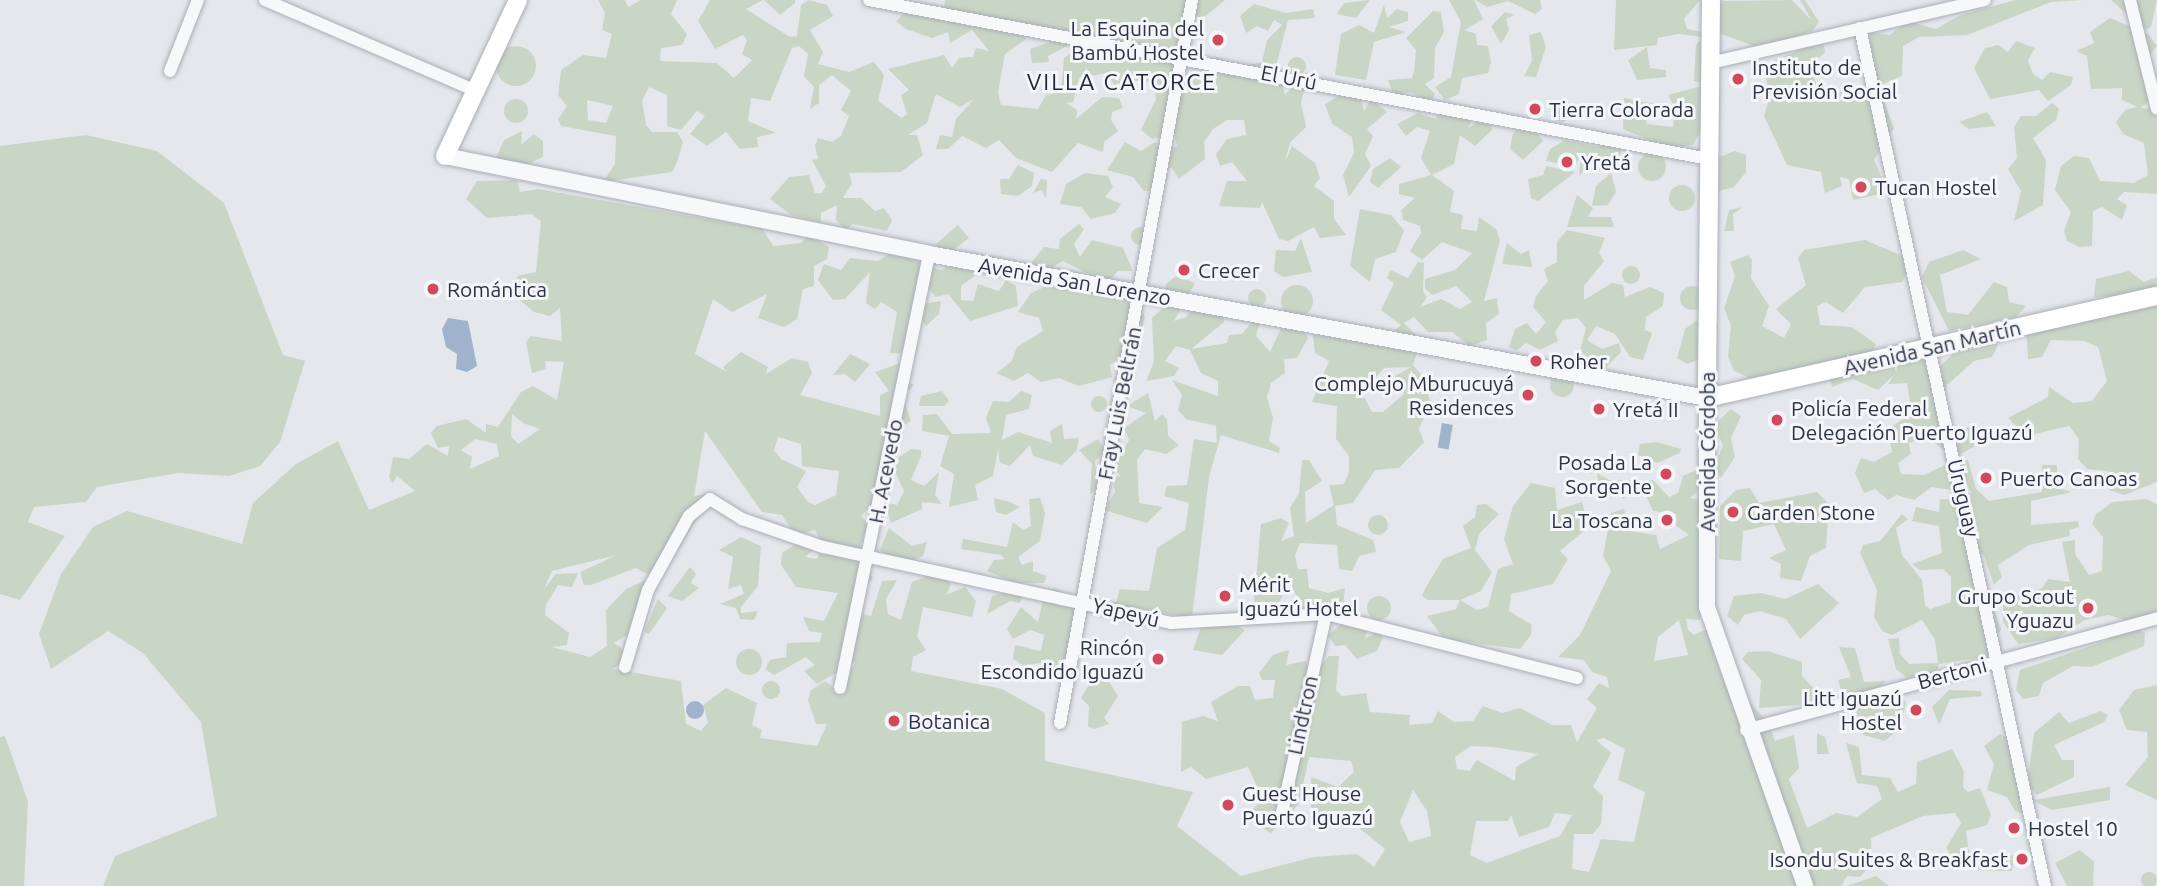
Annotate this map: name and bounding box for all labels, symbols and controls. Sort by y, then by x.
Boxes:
place label: La Esquina del Bambú Hostel [1070,15,1204,65]
marker: La Esquina del Bambú Hostel [1210,32,1226,48]
place label: Instituto de Previsión Social [1752,54,1897,104]
street label: El Urú [1259,59,1319,95]
district label: VILLA CATORCE [1028,68,1216,96]
marker: Instituto de Previsión Social [1730,71,1746,87]
place label: Tierra Colorada [1549,96,1694,122]
marker: Tierra Colorada [1527,101,1543,117]
place label: Yretá [1581,149,1631,175]
marker: Yretá [1559,154,1575,170]
place label: Tucan Hostel [1875,174,1997,200]
marker: Tucan Hostel [1853,179,1869,195]
street label: Avenida San Lorenzo [977,252,1173,310]
place label: Crecer [1198,257,1260,283]
marker: Crecer [1176,262,1192,278]
place label: Romántica [447,276,547,302]
marker: Romántica [425,281,441,297]
street label: Avenida San Martín [1841,314,2023,380]
street label: Fray Luis Beltrán [1092,324,1146,482]
place label: Roher [1550,348,1607,374]
marker: Roher [1528,353,1544,369]
place label: Complejo Mburucuyá Residences [1314,370,1514,420]
street label: Avenida Córdoba [1694,372,1720,532]
marker: Complejo Mburucuyá Residences [1520,387,1536,403]
place label: Policía Federal Delegación Puerto Iguazú [1791,395,2033,445]
place label: Yretá II [1613,396,1679,422]
marker: Yretá II [1591,401,1607,417]
marker: Policía Federal Delegación Puerto Iguazú [1769,412,1785,428]
street label: H. Acevedo [863,417,907,525]
place label: Posada La Sorgente [1558,449,1652,499]
street label: Uruguay [1943,457,1985,539]
place label: Puerto Canoas [2000,465,2137,491]
marker: Posada La Sorgente [1658,466,1674,482]
marker: Puerto Canoas [1978,470,1994,486]
place label: Garden Stone [1747,499,1875,525]
marker: Garden Stone [1725,504,1741,520]
place label: La Toscana [1551,507,1653,533]
marker: La Toscana [1659,512,1675,528]
place label: Mérit Iguazú Hotel [1239,571,1358,621]
place label: Grupo Scout Yguazu [1958,583,2074,633]
marker: Mérit Iguazú Hotel [1217,588,1233,604]
street label: Yapeyú [1090,592,1162,632]
marker: Grupo Scout Yguazu [2080,600,2096,616]
place label: Rincón Escondido Iguazú [980,634,1144,684]
marker: Rincón Escondido Iguazú [1150,651,1166,667]
street label: Bertoni [1915,652,1989,694]
street label: Lindtron [1281,673,1323,757]
place label: Litt Iguazú Hostel [1803,685,1902,735]
marker: Litt Iguazú Hostel [1908,702,1924,718]
place label: Botanica [908,708,990,734]
marker: Botanica [886,713,902,729]
place label: Guest House Puerto Iguazú [1242,780,1373,830]
marker: Guest House Puerto Iguazú [1220,797,1236,813]
place label: Hostel 10 [2028,815,2118,841]
marker: Hostel 10 [2006,820,2022,836]
place label: Isondu Suites & Breakfast [1769,846,2008,872]
marker: Isondu Suites & Breakfast [2014,851,2030,867]

